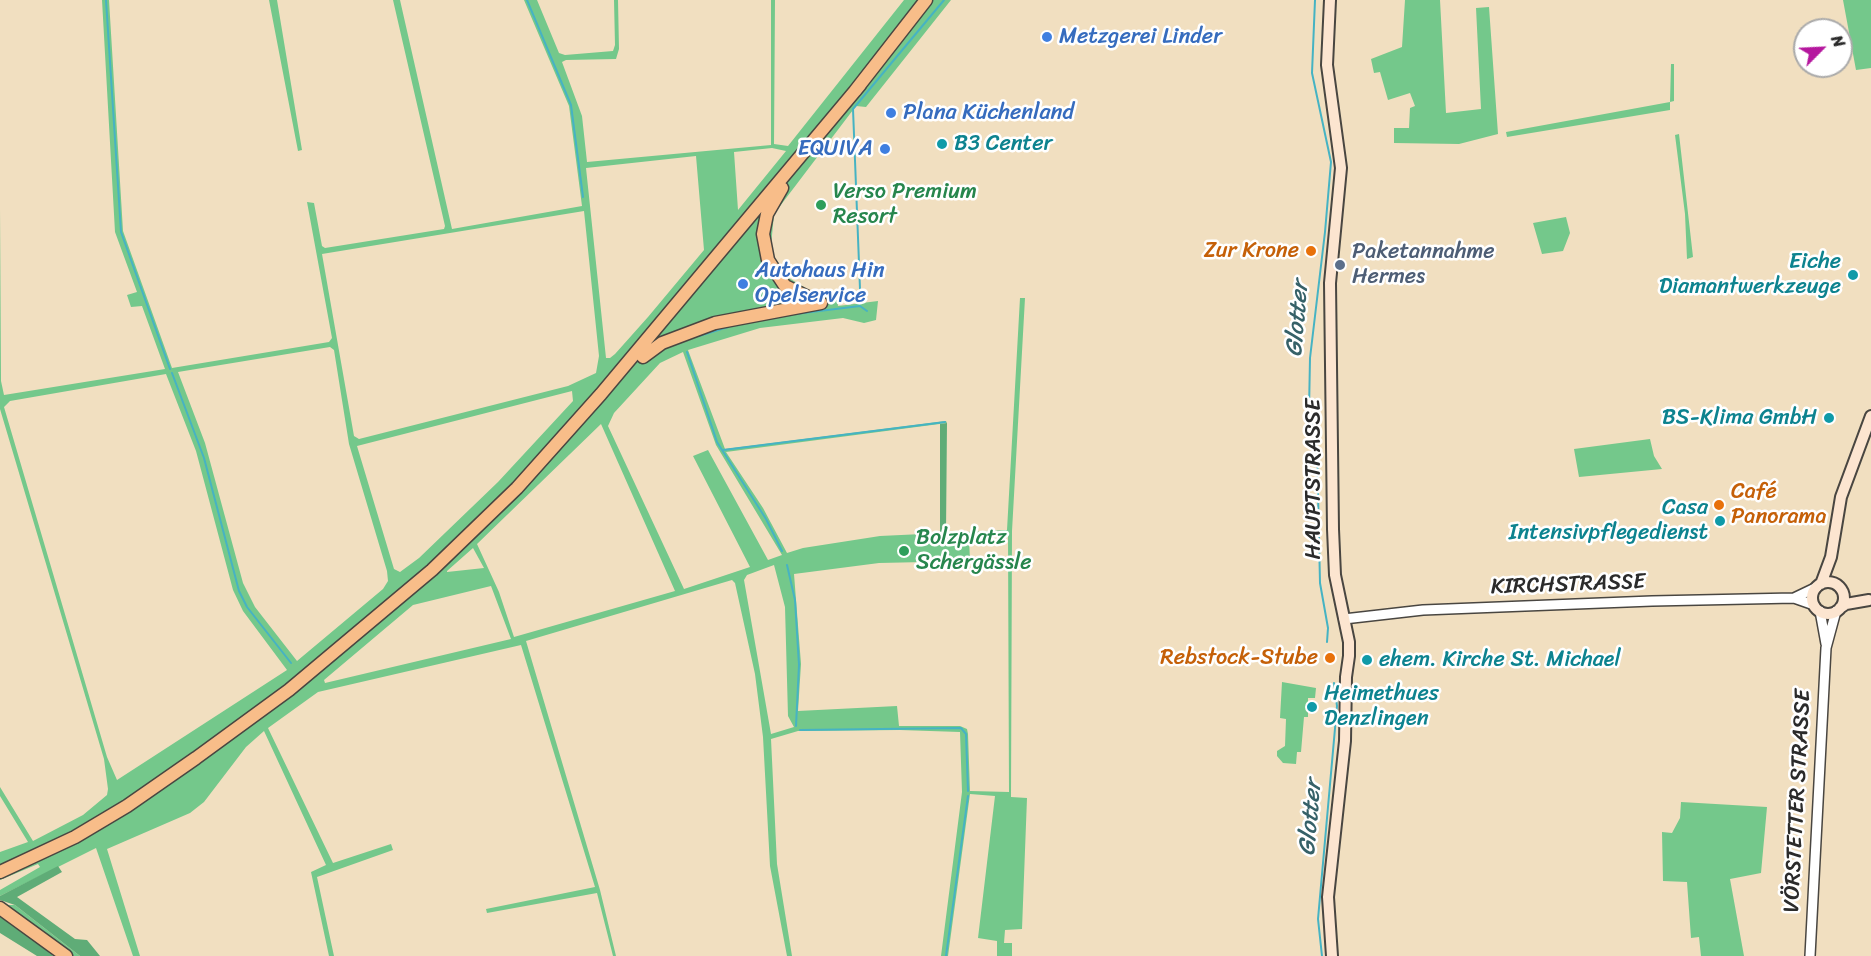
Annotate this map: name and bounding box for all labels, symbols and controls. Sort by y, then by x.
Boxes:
north arrow [1793,18,1853,78]
place label: Metzgerei Linder [1059,24,1222,50]
marker: Metzgerei Linder [1040,30,1054,44]
text: N [1823,30,1854,52]
place label: Plana Küchenland [903,100,1074,126]
marker: Plana Küchenland [884,106,898,120]
place label: B3 Center [954,131,1053,157]
place label: EQUIVA [798,136,873,162]
marker: B3 Center [935,137,949,151]
marker: EQUIVA [878,142,892,156]
place label: Verso Premium Resort [833,179,977,230]
marker: Verso Premium Resort [814,198,828,212]
place label: Zur Krone [1204,238,1299,264]
place label: Paketannahme Hermes [1352,239,1495,290]
marker: Zur Krone [1304,244,1318,258]
place label: Eiche Diamantwerkzeuge [1659,249,1841,300]
place label: Autohaus Hin Opelservice [755,258,885,310]
marker: Paketannahme Hermes [1333,258,1347,272]
marker: Eiche Diamantwerkzeuge [1846,268,1860,282]
marker: Autohaus Hin Opelservice [736,277,750,291]
water label: Glotter [1280,280,1316,358]
street label: HAUPTSTRASSE [1301,399,1327,559]
place label: BS-Klima GmbH [1662,405,1817,431]
marker: BS-Klima GmbH [1822,411,1836,425]
place label: Café Panorama [1731,479,1826,530]
place label: Casa Intensivpflegedienst [1509,495,1708,546]
marker: Café Panorama [1712,498,1726,512]
marker: Casa Intensivpflegedienst [1713,514,1727,528]
place label: Bolzplatz Schergässle [916,525,1032,576]
marker: Bolzplatz Schergässle [897,544,911,558]
street label: KIRCHSTRASSE [1490,569,1646,601]
place label: Rebstock-Stube [1160,645,1318,671]
place label: ehem. Kirche St. Michael [1379,647,1621,673]
marker: Rebstock-Stube [1323,651,1337,665]
marker: ehem. Kirche St. Michael [1360,653,1374,667]
place label: Heimethues Denzlingen [1324,681,1439,732]
street label: VÖRSTETTER STRASSE [1779,689,1817,913]
marker: Heimethues Denzlingen [1305,700,1319,714]
water label: Glotter [1293,779,1329,857]

